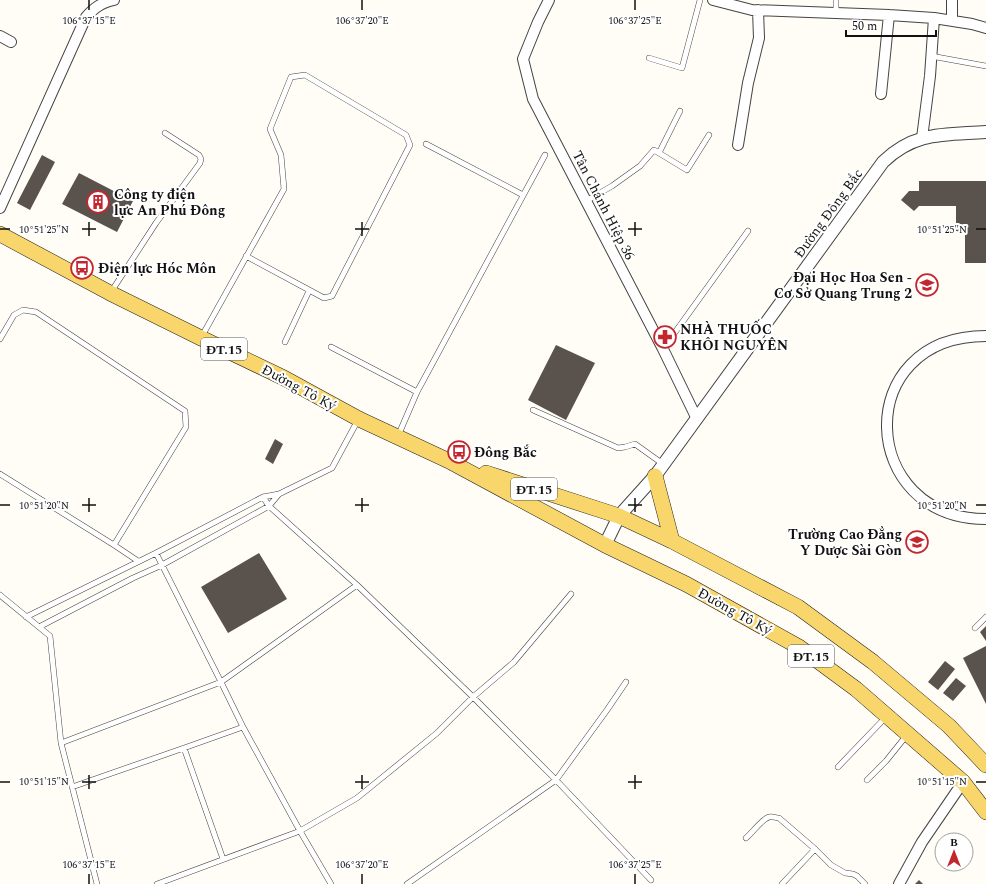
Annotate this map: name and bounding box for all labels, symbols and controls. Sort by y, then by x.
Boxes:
scale bar [846,12,936,38]
text: 106°37'15"E [62,13,116,29]
text: 106°37'20"E [335,13,389,29]
text: 106°37'25"E [608,13,662,29]
text: 50 m [852,17,877,36]
street label: Tân Chánh Hiệp 36 [567,147,640,264]
street label: Đường Đông Bắc [789,164,868,262]
place label: Công ty điện lực An Phú Đông [114,184,225,221]
building icon: Công ty điện lực An Phú Đông [85,189,111,215]
text: 10°51'25"N [19,222,69,238]
text: 10°51'25"N [917,222,967,238]
bus stop icon: Điện lực Hóc Môn [69,255,95,281]
place label: Điện lực Hóc Môn [98,258,217,279]
place label: Đại Học Hoa Sen - Cơ Sở Quang Trung 2 [774,267,912,304]
school or university icon: Đại Học Hoa Sen - Cơ Sở Quang Trung 2 [914,272,940,298]
place label: NHÀ THUỐC KHÔI NGUYÊN [680,319,788,356]
pharmacy icon: NHÀ THUỐC KHÔI NGUYÊN [652,324,678,350]
road number: ĐT.15 [201,338,247,360]
street label: Đường Tô Ký [258,359,341,416]
bus stop icon: Đông Bắc [446,439,472,465]
place label: Đông Bắc [474,442,537,463]
road number: ĐT.15 [511,478,557,500]
text: 10°51'20"N [19,498,69,514]
text: 10°51'20"N [917,498,967,514]
place label: Trường Cao Đẳng Y Dược Sài Gòn [788,524,902,561]
school or university icon: Trường Cao Đẳng Y Dược Sài Gòn [904,529,930,555]
street label: Đường Tô Ký [694,582,777,641]
road number: ĐT.15 [788,645,834,667]
text: 10°51'15"N [19,774,69,790]
text: 10°51'15"N [917,774,967,790]
north arrow [934,832,974,872]
text: B [950,834,958,851]
text: 106°37'15"E [62,857,116,873]
text: 106°37'20"E [335,857,389,873]
text: 106°37'25"E [608,857,662,873]

